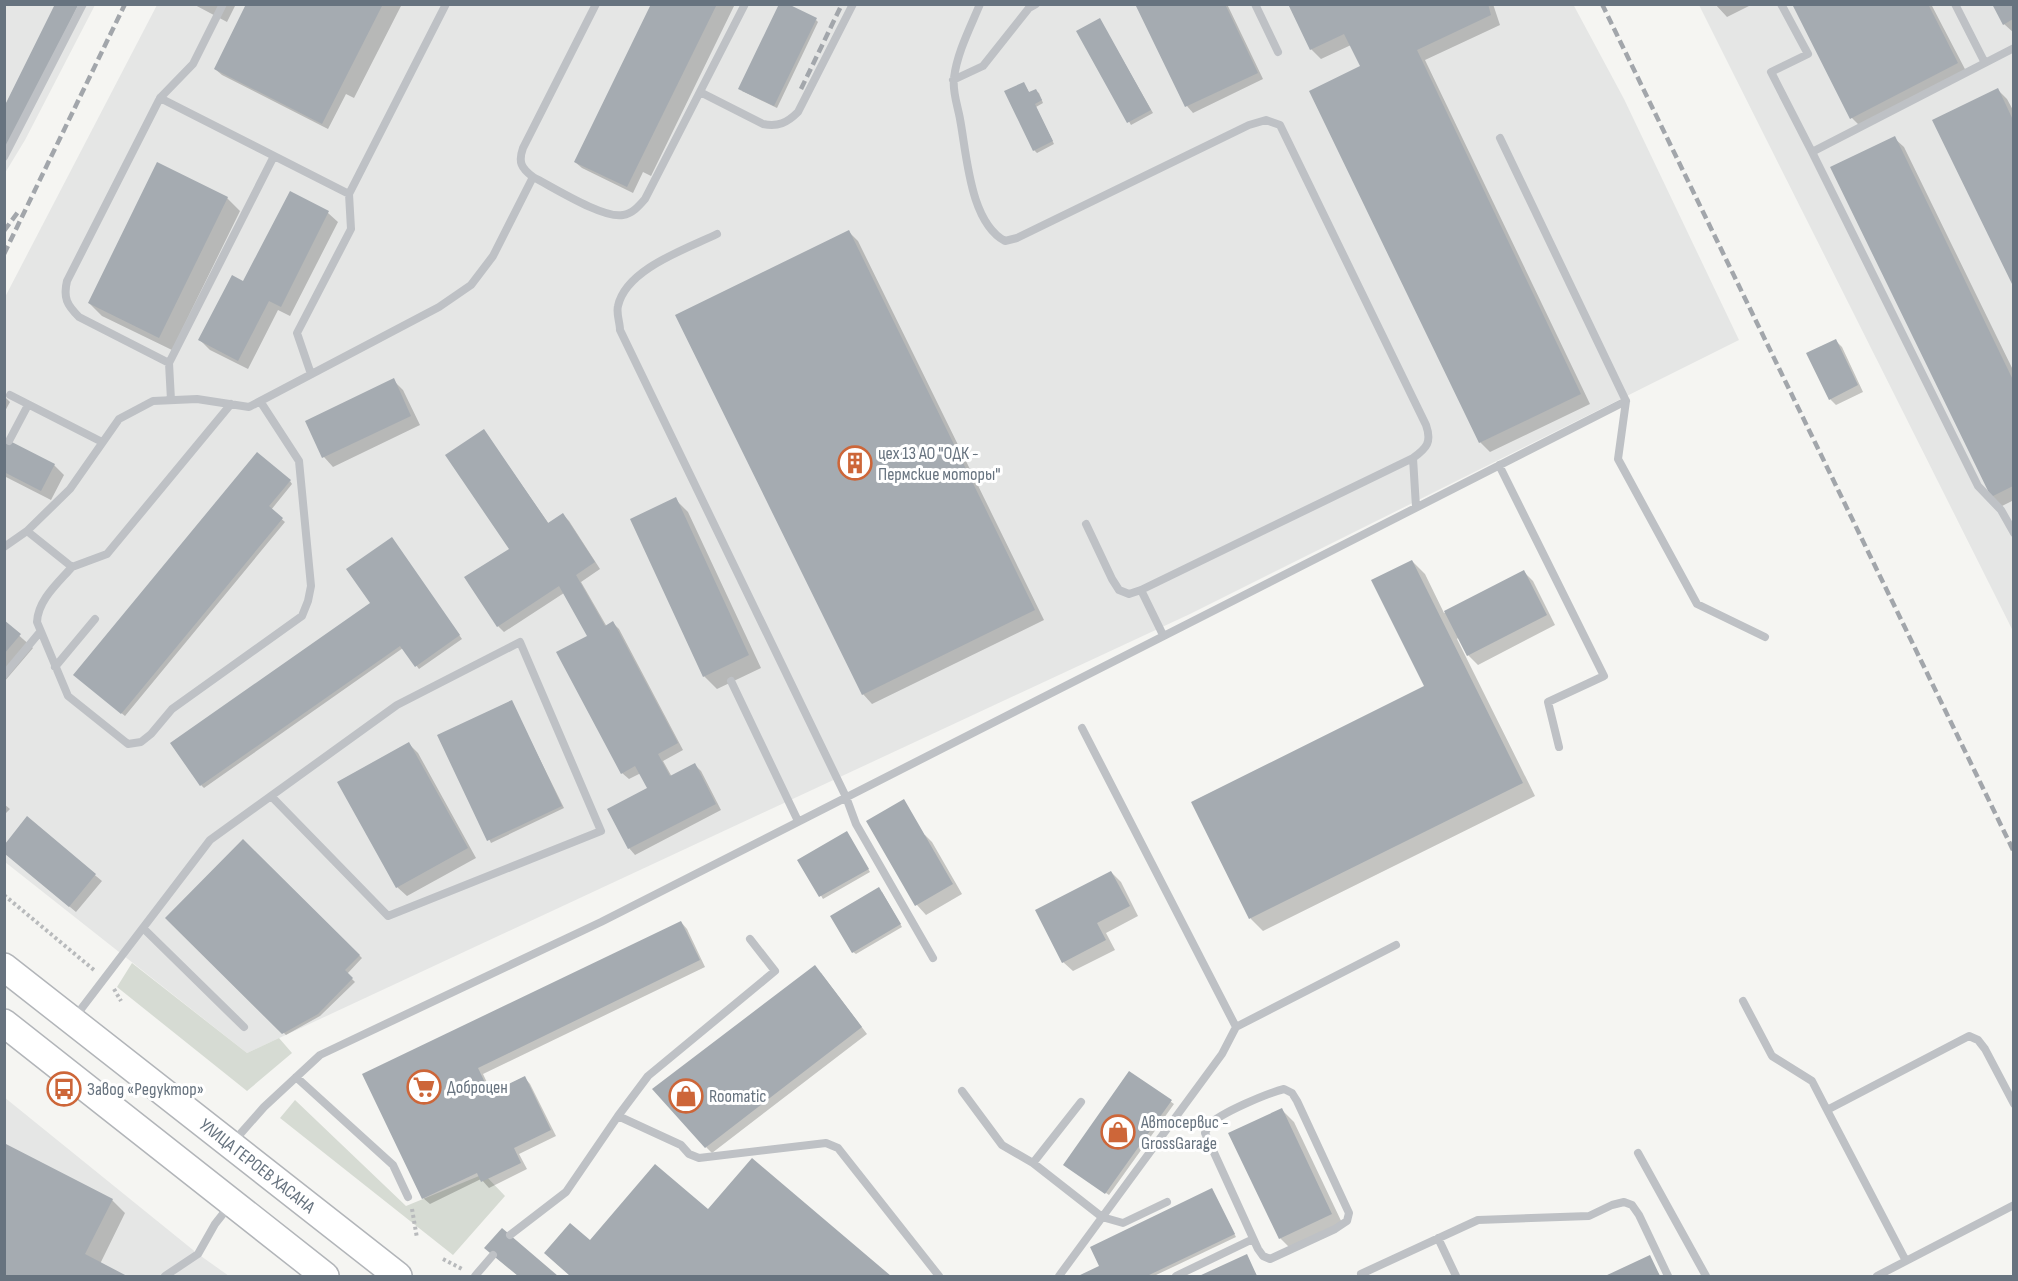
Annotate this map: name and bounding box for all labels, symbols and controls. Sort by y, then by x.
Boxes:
place label: цех 13 АО "ОДК - Пермские моторы" [878,443,1000,485]
building icon: цех 13 АО "ОДК - Пермские моторы" [837,445,873,481]
supermarket icon: Доброцен [406,1069,442,1105]
bus stop icon: Завод «Редуктор» [46,1071,82,1107]
place label: Доброцен [447,1077,508,1098]
shop icon: Roomatic [668,1078,704,1114]
place label: Завод «Редуктор» [87,1079,204,1100]
place label: Roomatic [709,1086,767,1107]
place label: Автосервис - GrossGarage [1140,1112,1229,1154]
street label: УЛИЦА ГЕРОЕВ ХАСАНА [195,1114,319,1218]
shop icon: Автосервис - GrossGarage [1100,1114,1136,1150]

